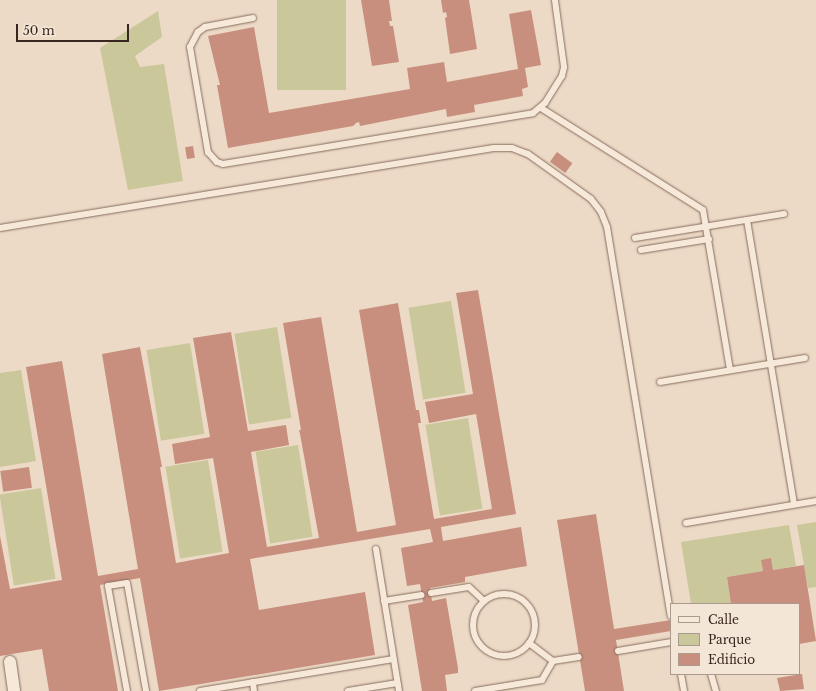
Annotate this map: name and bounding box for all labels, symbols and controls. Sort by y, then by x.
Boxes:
scale bar [18,16,131,42]
text: 50 m [23,23,55,38]
legend [670,603,800,675]
text: Calle [708,612,739,627]
text: Parque [708,632,751,647]
text: Edificio [708,652,755,667]

